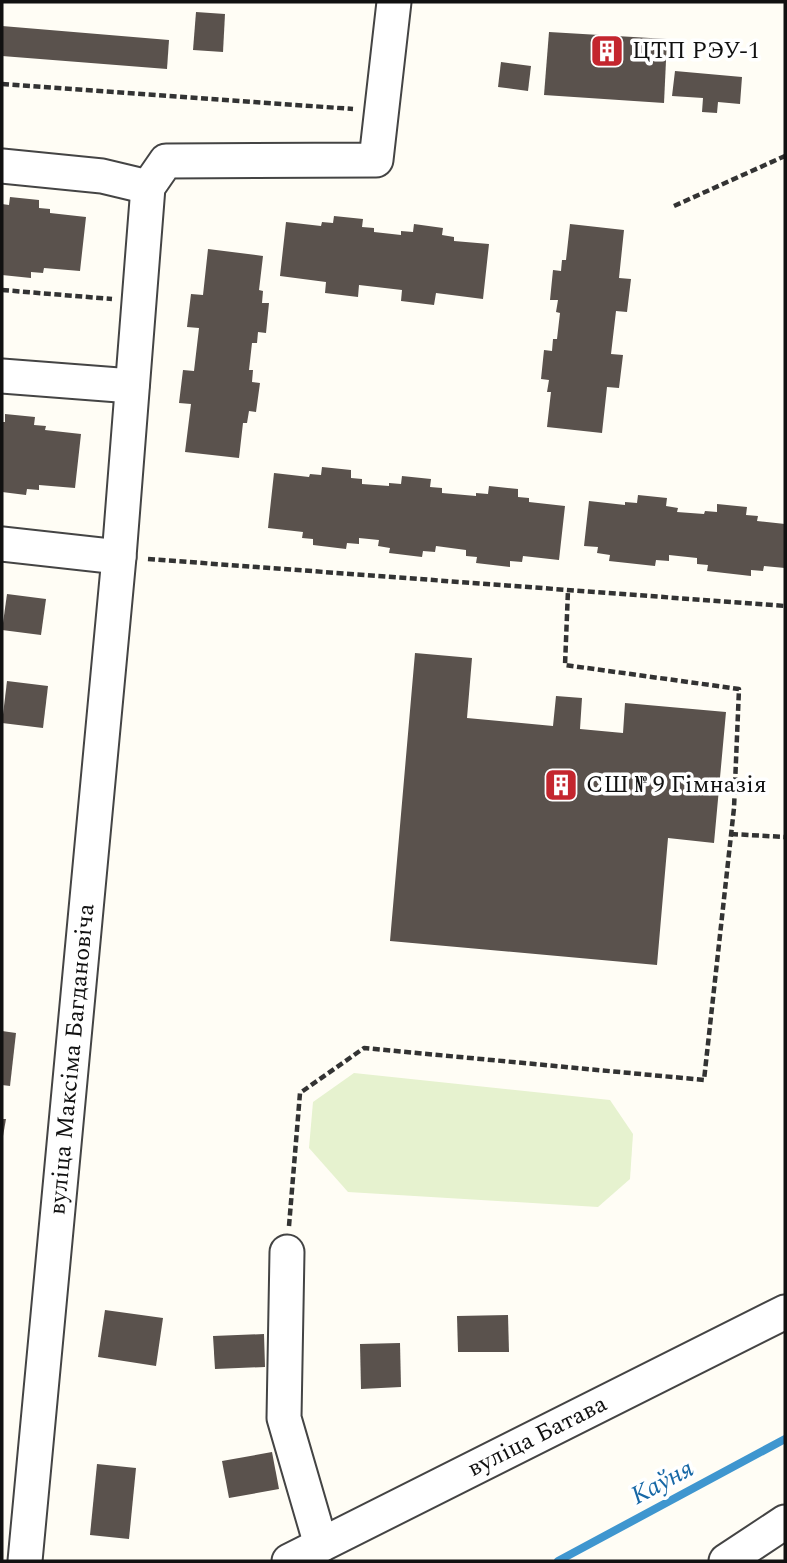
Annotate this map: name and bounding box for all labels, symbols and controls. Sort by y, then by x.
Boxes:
building icon: ЦТП РЭУ-1 [588,32,626,70]
place label: ЦТП РЭУ-1 [632,33,760,69]
building icon: СШ № 9 Гімназія [542,766,580,804]
place label: СШ № 9 Гімназія [586,767,767,803]
street label: вуліца Максіма Багдановіча [39,902,104,1216]
street label: вуліца Батава [461,1386,614,1486]
water label: Каўня [623,1448,701,1515]

